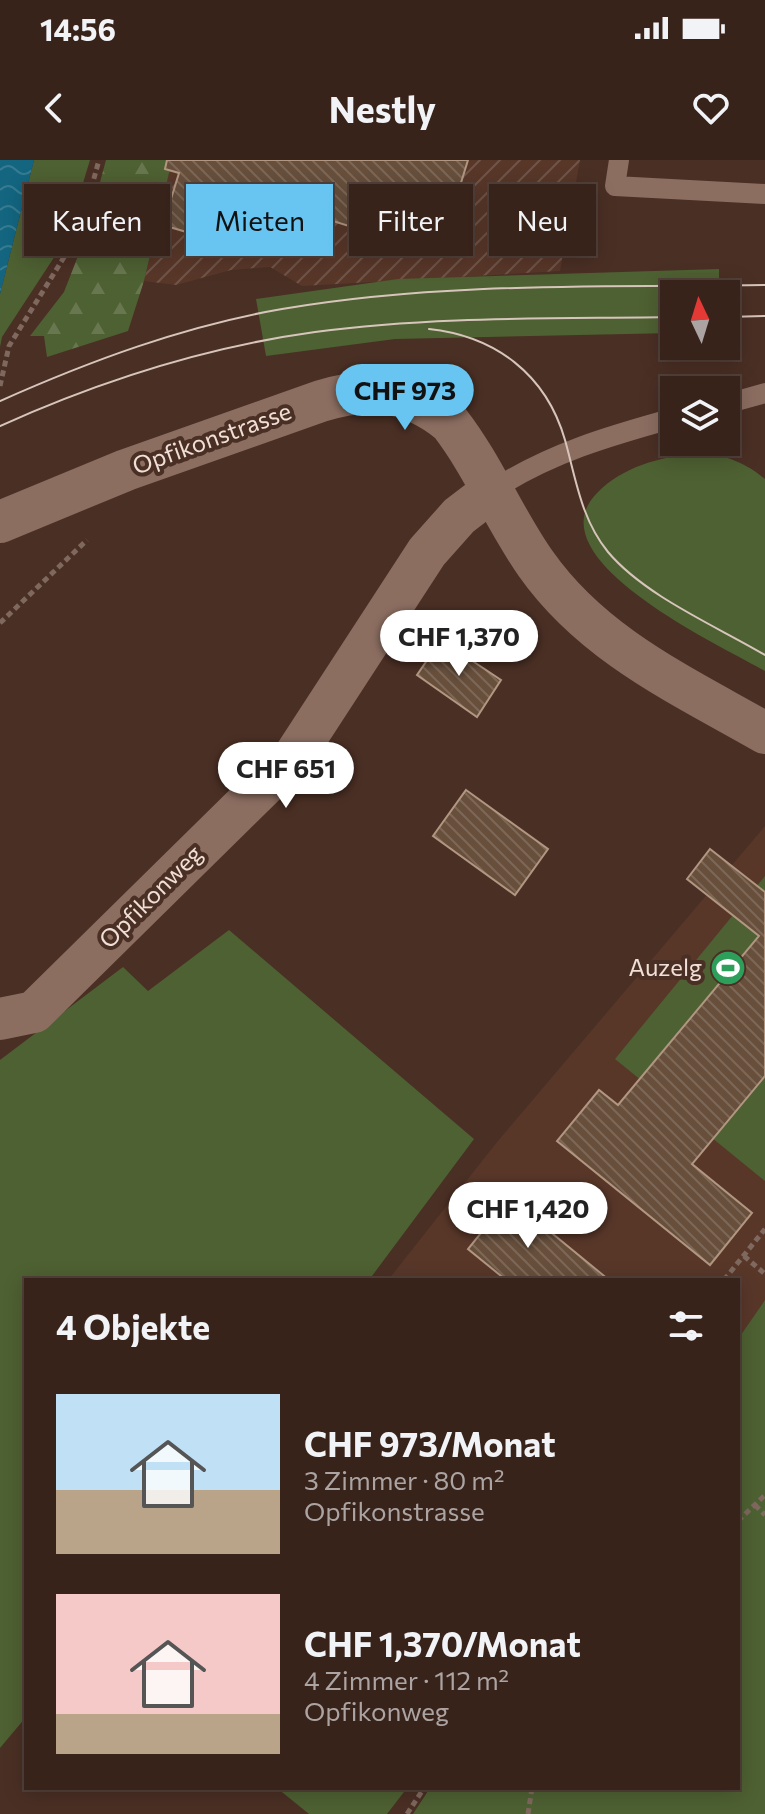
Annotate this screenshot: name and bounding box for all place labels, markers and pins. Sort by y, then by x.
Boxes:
pin: CHF 973 [331,364,479,432]
pin: CHF 1,370 [367,610,551,678]
pin: CHF 651 [212,742,360,810]
sports icon: Auzelg [709,949,747,987]
place label: Auzelg [629,952,702,981]
pin: CHF 1,420 [436,1182,620,1250]

